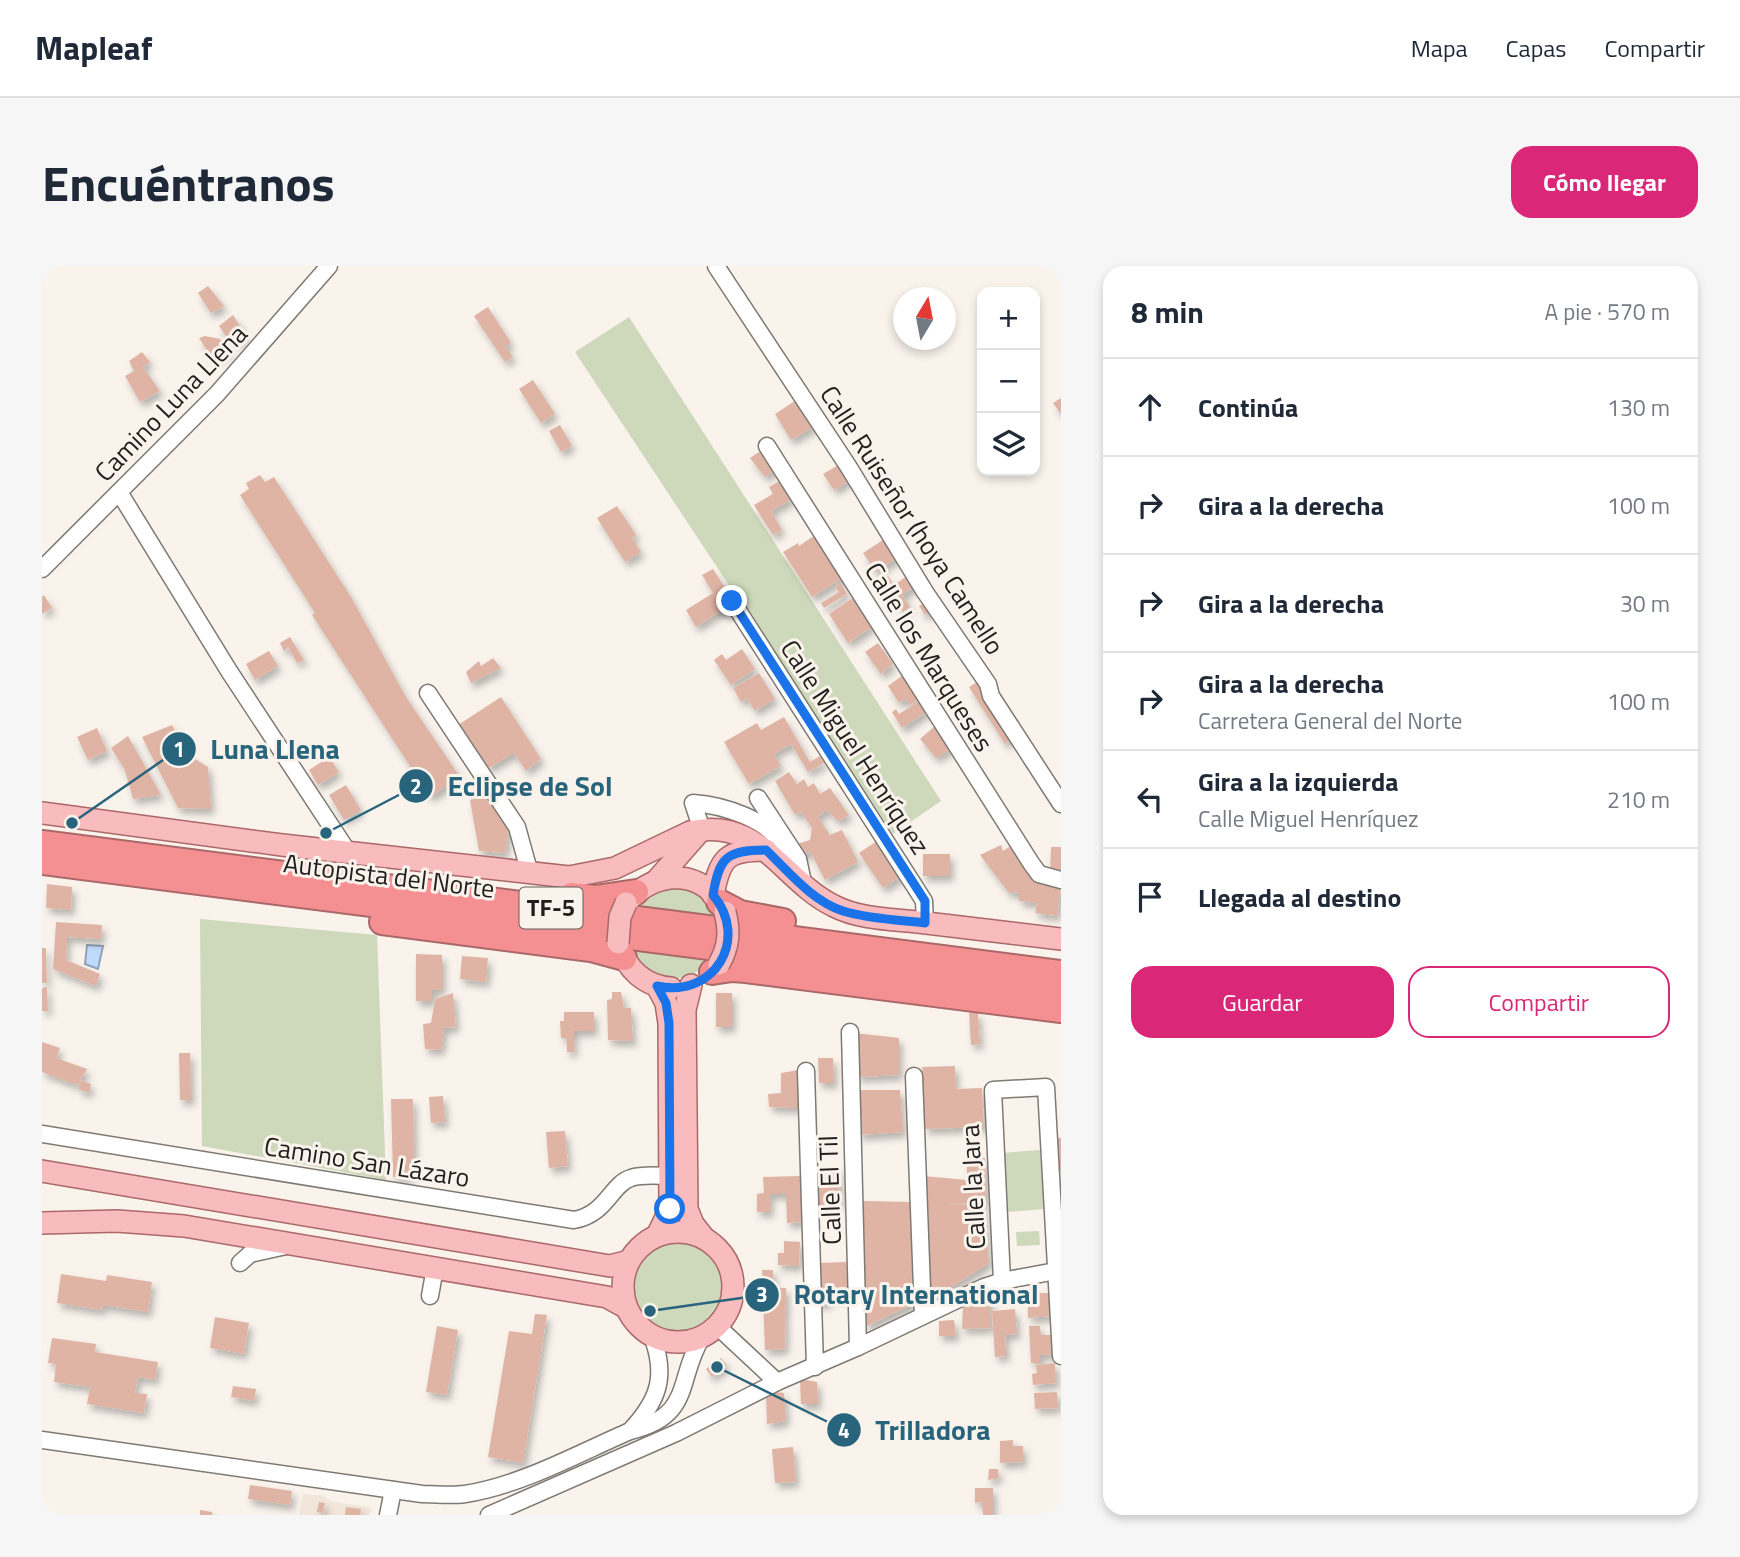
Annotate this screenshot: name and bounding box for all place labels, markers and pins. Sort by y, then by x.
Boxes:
callout: Luna Llena [161,725,354,774]
callout: Eclipse de Sol [399,762,627,811]
callout: Rotary International [745,1270,1053,1319]
callout: Trilladora [826,1406,1004,1455]

